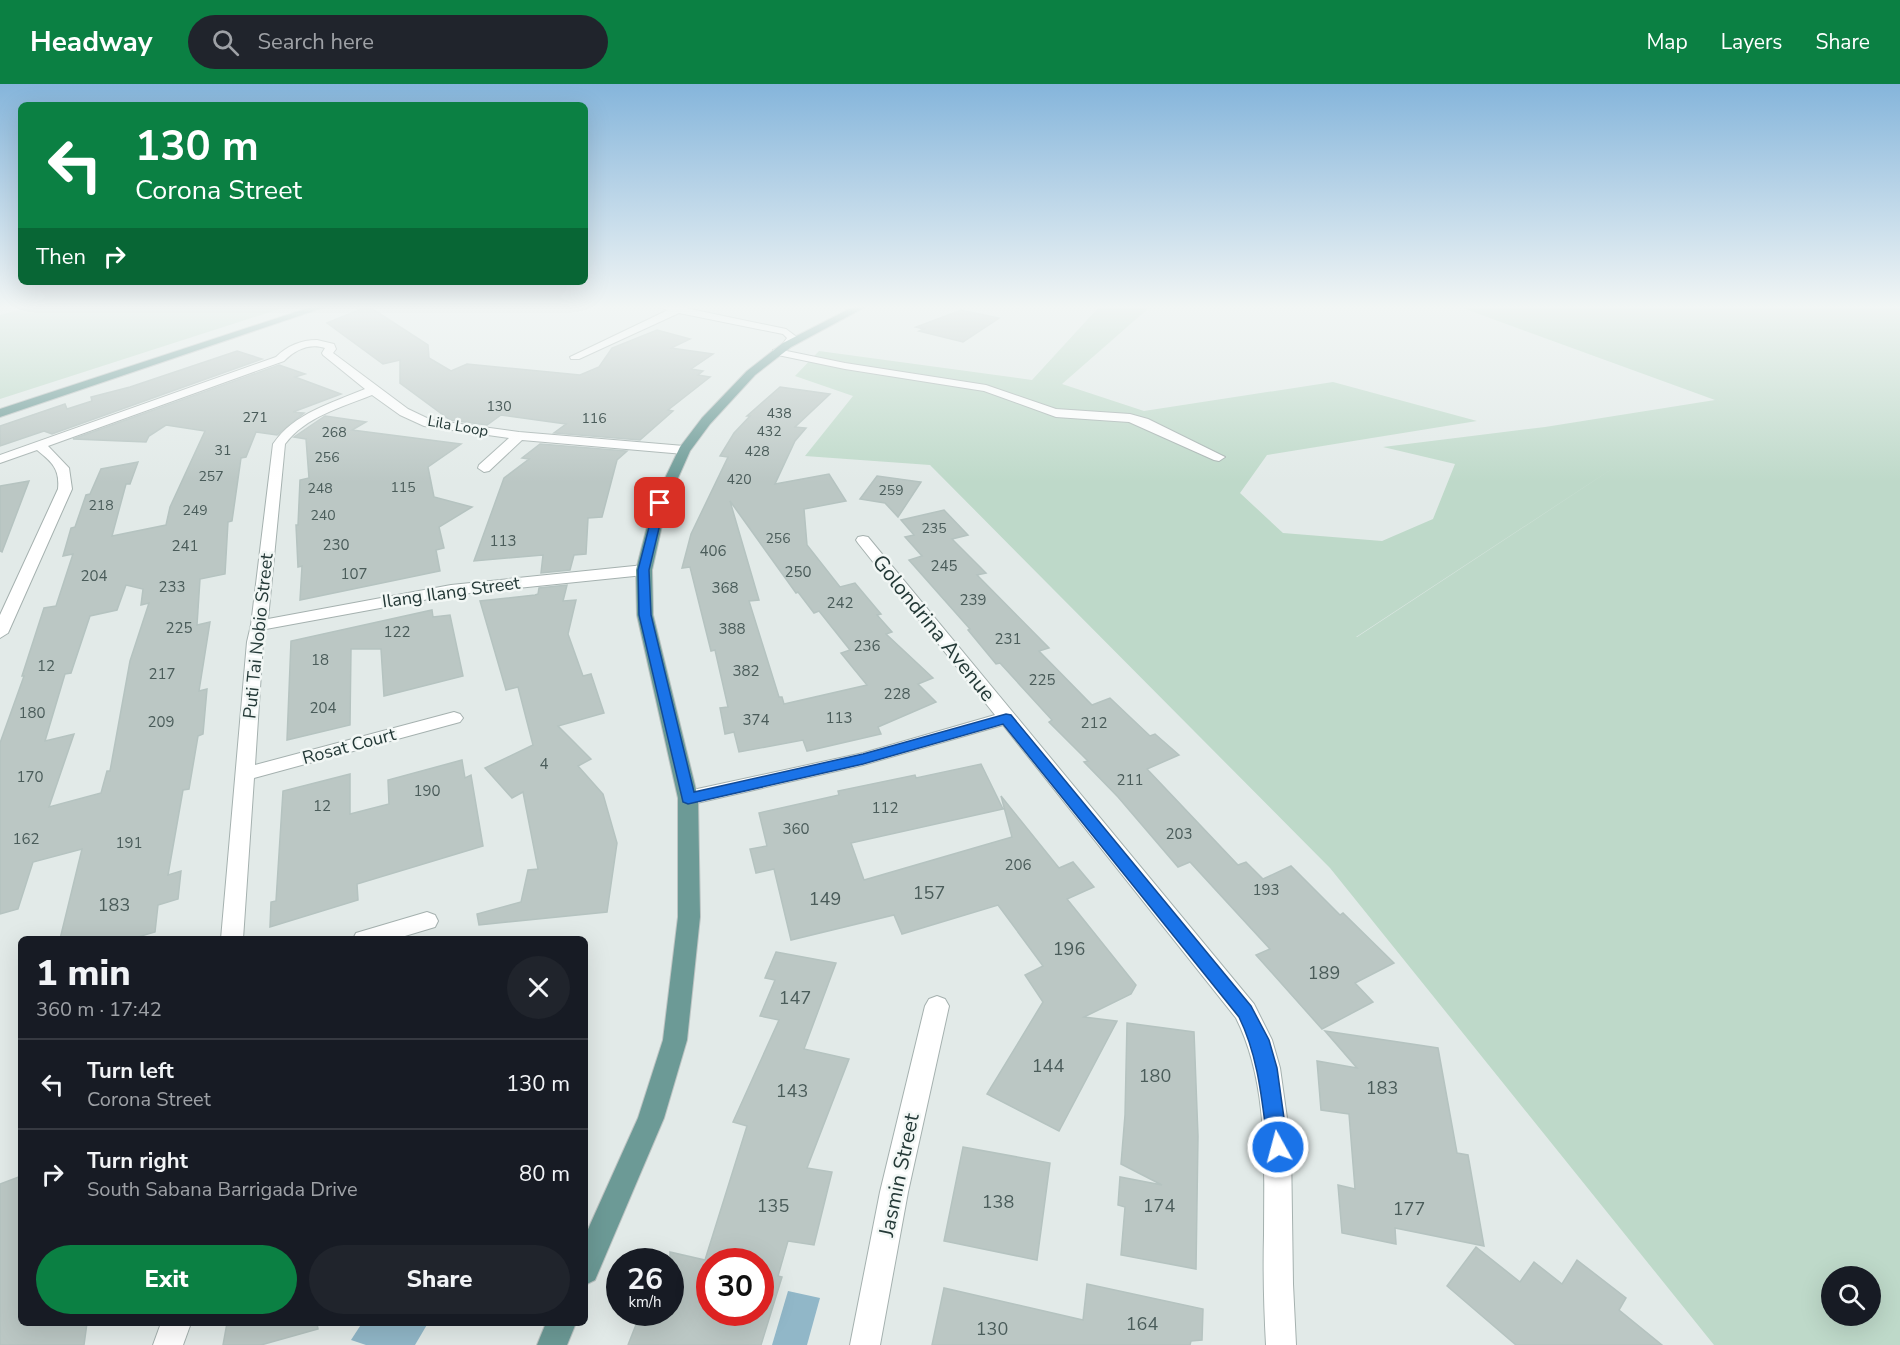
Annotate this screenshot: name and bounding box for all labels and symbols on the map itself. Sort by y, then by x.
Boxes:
house number: 130 [486,397,512,416]
house number: 438 [766,404,792,423]
house number: 271 [242,408,268,427]
house number: 116 [581,409,607,428]
street label: Lila Loop [426,411,490,441]
house number: 432 [756,422,782,441]
house number: 268 [321,423,347,442]
house number: 31 [215,441,231,460]
house number: 428 [744,442,770,461]
house number: 256 [314,448,340,467]
house number: 257 [198,467,224,486]
house number: 420 [726,470,752,489]
pin [634,477,685,528]
house number: 115 [390,478,416,497]
house number: 248 [307,479,333,498]
house number: 259 [878,481,904,500]
house number: 218 [88,496,114,515]
house number: 249 [182,501,208,520]
house number: 240 [310,506,336,525]
house number: 235 [921,519,947,538]
house number: 256 [765,529,791,548]
house number: 113 [489,531,517,551]
house number: 230 [322,535,350,555]
house number: 241 [171,536,199,556]
house number: 406 [699,541,727,561]
street label: Golondrina Avenue [866,549,1002,707]
street label: Puti Tai Nobio Street [237,551,279,720]
house number: 245 [930,556,958,576]
house number: 250 [784,562,812,582]
house number: 107 [340,564,368,584]
house number: 204 [80,566,108,586]
street label: Ilang Ilang Street [381,570,522,614]
house number: 233 [158,577,186,597]
house number: 368 [711,578,739,598]
house number: 239 [959,590,987,610]
house number: 242 [826,593,854,613]
house number: 225 [165,618,193,638]
house number: 388 [718,619,746,639]
house number: 122 [383,622,411,642]
house number: 231 [994,629,1022,649]
house number: 236 [853,636,881,656]
house number: 18 [311,650,329,670]
house number: 12 [37,656,55,676]
house number: 382 [732,661,760,681]
house number: 217 [148,664,176,684]
house number: 225 [1028,670,1056,690]
house number: 228 [883,684,911,704]
house number: 204 [309,698,337,718]
house number: 180 [18,703,46,723]
house number: 113 [825,708,853,728]
house number: 374 [742,710,770,730]
house number: 209 [147,712,175,732]
house number: 212 [1080,713,1108,733]
street label: Rosat Court [300,722,399,770]
house number: 4 [539,754,549,774]
house number: 170 [16,767,44,787]
house number: 211 [1116,770,1144,790]
house number: 190 [413,781,441,801]
house number: 12 [313,796,331,816]
house number: 112 [871,798,899,818]
house number: 360 [782,819,810,839]
house number: 203 [1165,824,1193,844]
house number: 162 [12,829,40,849]
house number: 191 [115,833,143,853]
house number: 206 [1004,855,1032,875]
house number: 193 [1252,880,1280,900]
house number: 157 [913,881,945,905]
house number: 149 [809,887,841,911]
house number: 183 [98,893,130,917]
house number: 196 [1053,937,1085,961]
house number: 189 [1308,961,1340,985]
house number: 147 [779,986,811,1010]
house number: 144 [1032,1054,1064,1078]
house number: 180 [1139,1064,1171,1088]
house number: 183 [1366,1076,1398,1100]
house number: 143 [776,1079,808,1103]
street label: Jasmin Street [872,1110,926,1240]
position arrow [1246,1115,1310,1179]
house number: 138 [982,1190,1014,1214]
house number: 135 [757,1194,789,1218]
house number: 174 [1143,1194,1175,1218]
house number: 177 [1393,1197,1425,1221]
speed limit sign: 30 [696,1248,774,1326]
house number: 164 [1126,1312,1158,1336]
house number: 130 [976,1317,1008,1341]

